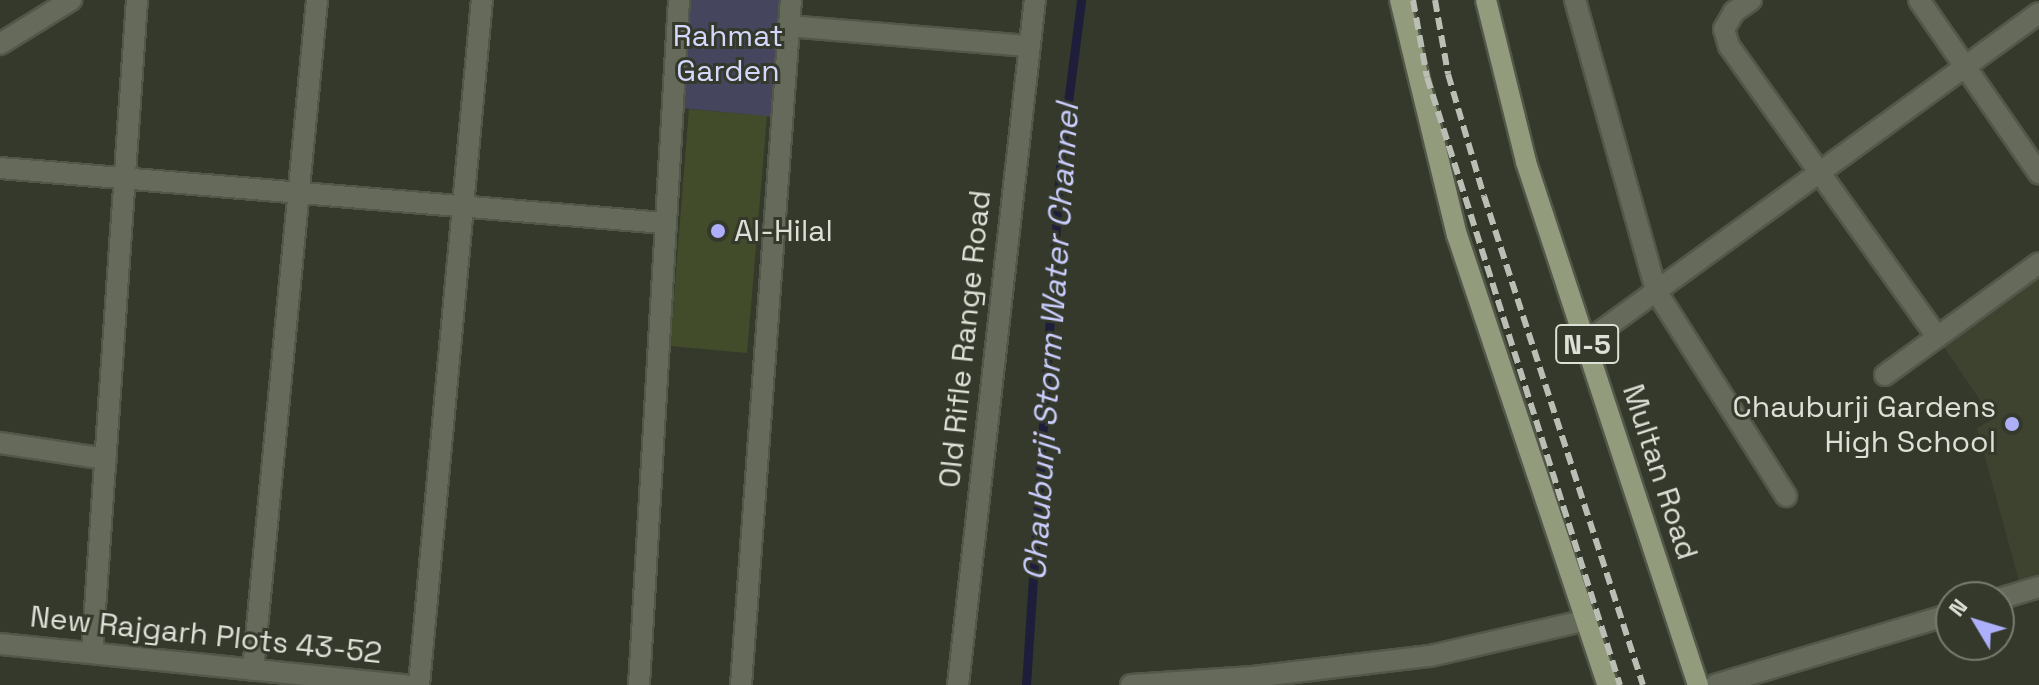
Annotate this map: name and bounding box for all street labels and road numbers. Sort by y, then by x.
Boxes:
street label: Old Rifle Range Road [931,188,999,490]
road number: N-5 [1555,320,1619,368]
street label: Multan Road [1615,380,1705,564]
street label: New Rajgarh Plots 43-52 [28,599,384,671]

